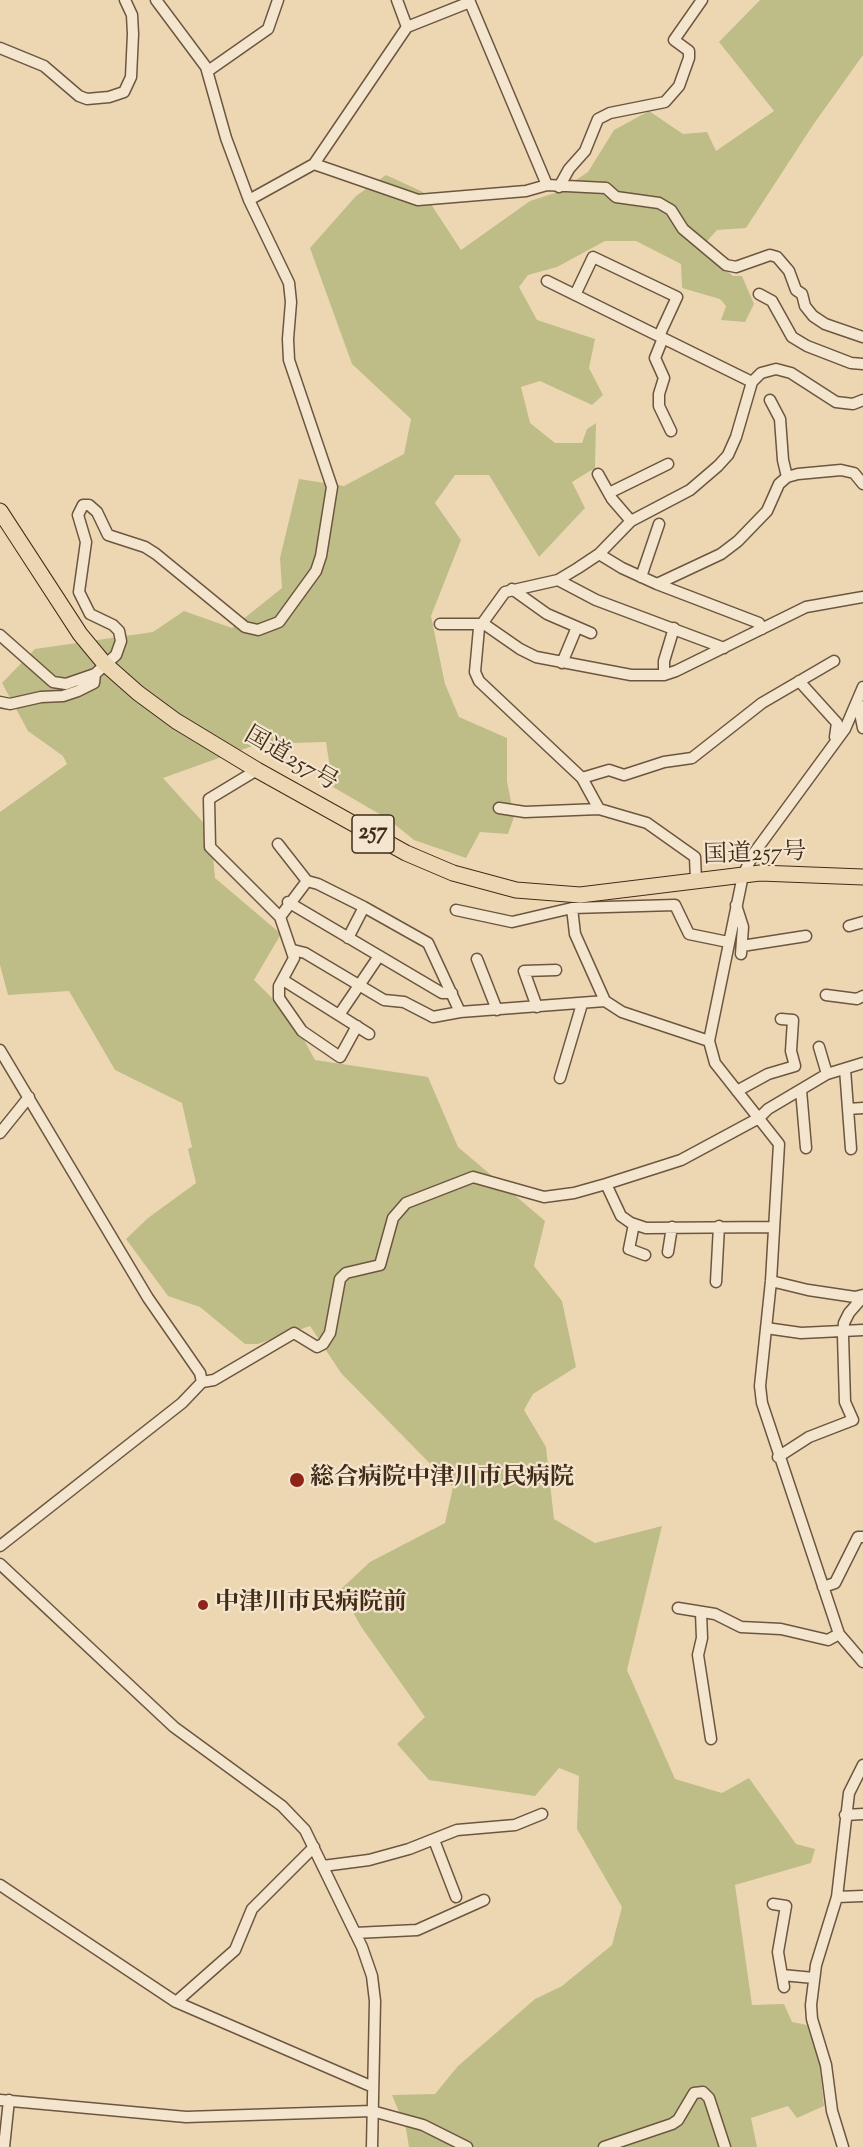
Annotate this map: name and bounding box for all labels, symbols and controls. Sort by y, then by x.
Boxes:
street label: 国道257号 [238,723,342,799]
road number: 257 [352,815,394,853]
street label: 国道257号 [703,840,807,872]
place label: 総合病院中津川市民病院 [310,1466,574,1494]
marker: 総合病院中津川市民病院 [288,1471,306,1489]
place label: 中津川市民病院前 [215,1591,407,1619]
marker: 中津川市民病院前 [196,1598,210,1612]

